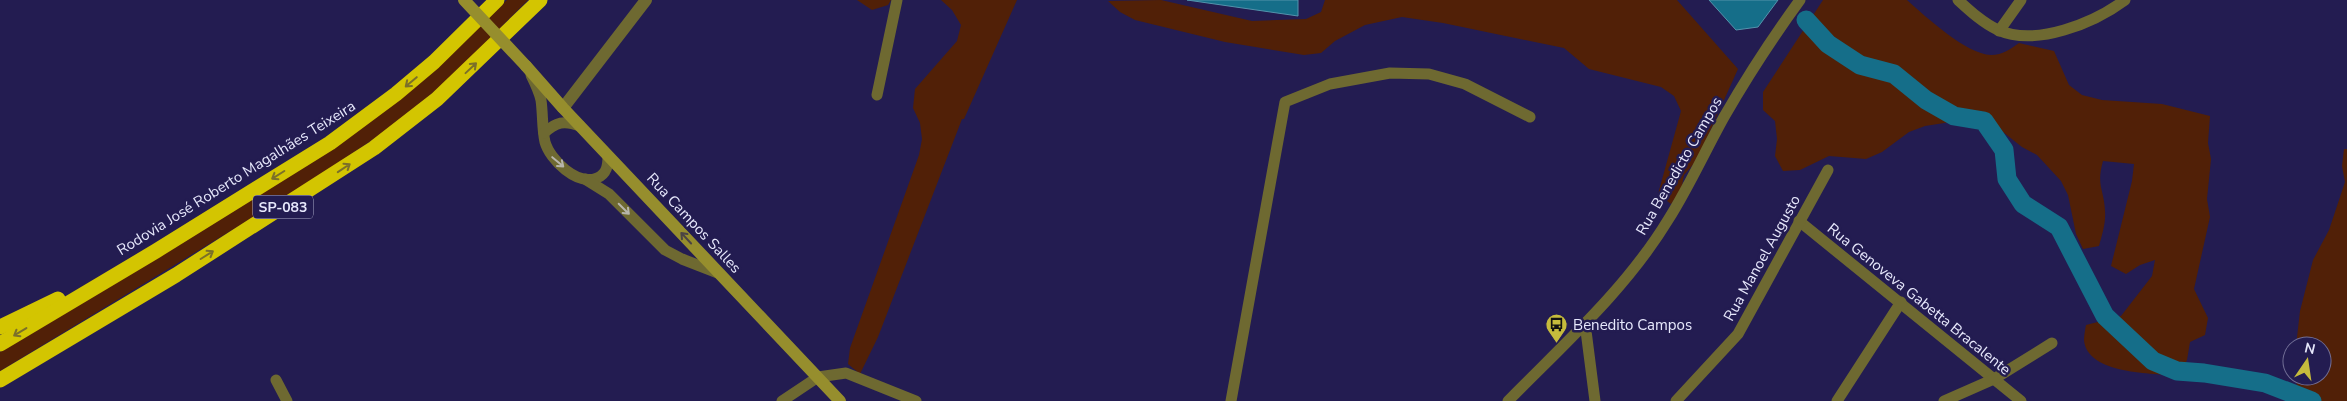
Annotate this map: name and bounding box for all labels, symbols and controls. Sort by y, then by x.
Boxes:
one-way arrow [465,62,478,74]
one-way arrow [405,76,418,87]
street label: Rua Benedicto Campos [1631,93,1727,239]
street label: Rodovia José Roberto Magalhães Teixeira [113,96,359,260]
one-way arrow [552,157,565,168]
one-way arrow [336,163,350,173]
street label: Rua Campos Salles [642,169,746,277]
one-way arrow [272,170,286,180]
street label: Rua Manoel Augusto [1719,191,1805,325]
road number: SP-083 [253,196,313,218]
one-way arrow [617,202,629,214]
street label: Rua Genoveva Gabetta Bracalente [1823,219,2015,379]
one-way arrow [680,232,692,244]
one-way arrow [199,250,213,260]
bus stop icon: Benedito Campos [1545,313,1569,344]
place label: Benedito Campos [1573,315,1692,335]
one-way arrow [13,328,27,338]
north arrow [2282,336,2332,386]
text: N [2303,338,2317,359]

